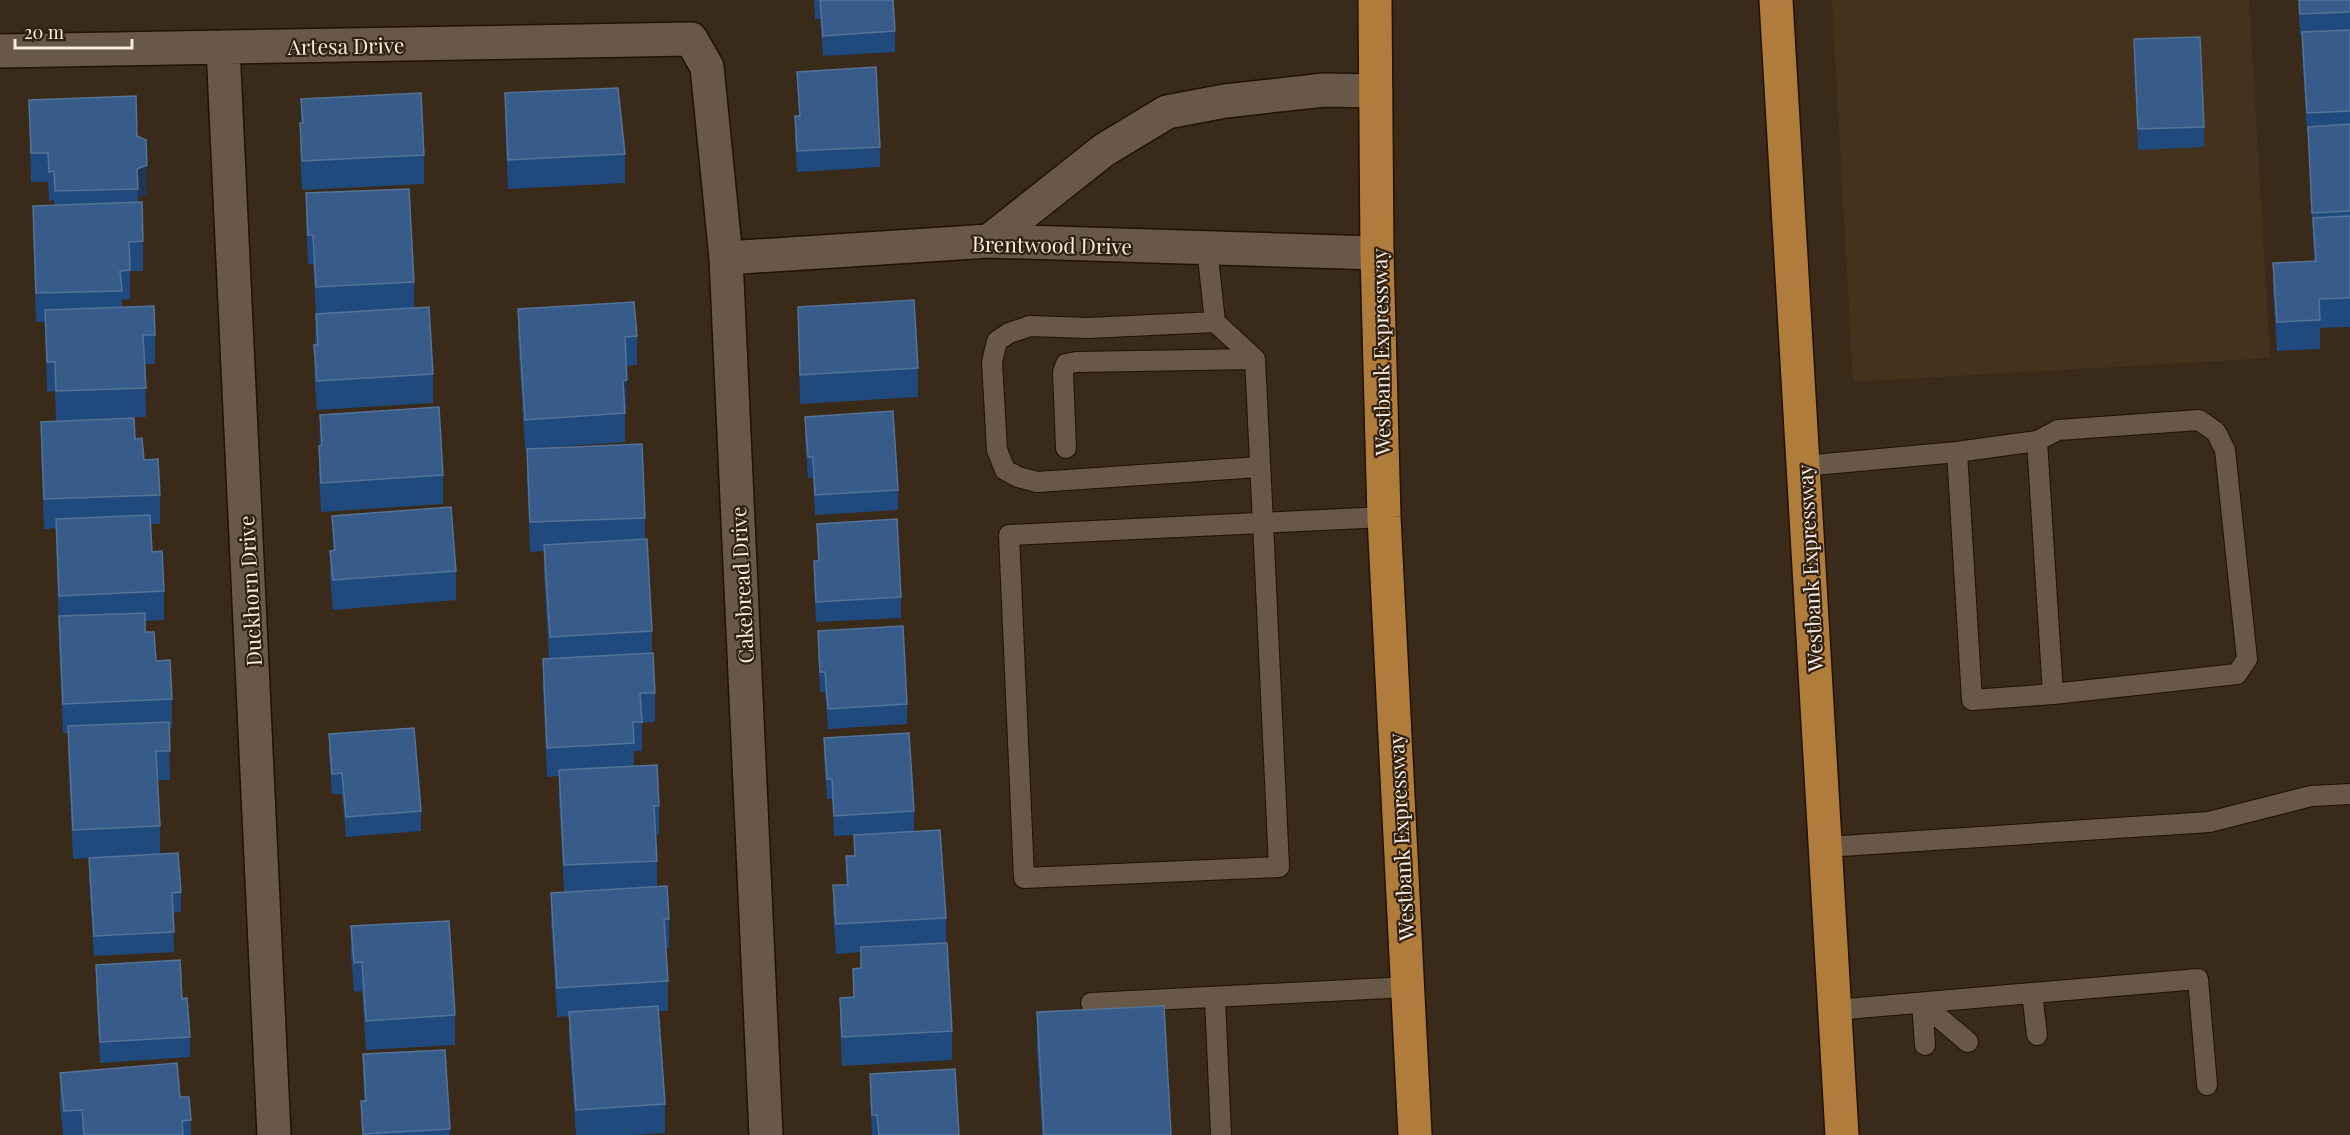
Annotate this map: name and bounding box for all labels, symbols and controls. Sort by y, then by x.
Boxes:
scale bar [15,12,132,50]
text: 20 m [24,20,64,44]
street label: Artesa Drive [286,30,405,60]
street label: Brentwood Drive [972,229,1132,259]
street label: Westbank Expressway [1364,248,1396,457]
street label: Westbank Expressway [1790,463,1828,673]
street label: Cakebread Drive [723,506,759,664]
street label: Duckhorn Drive [231,515,267,667]
street label: Westbank Expressway [1381,732,1419,942]

